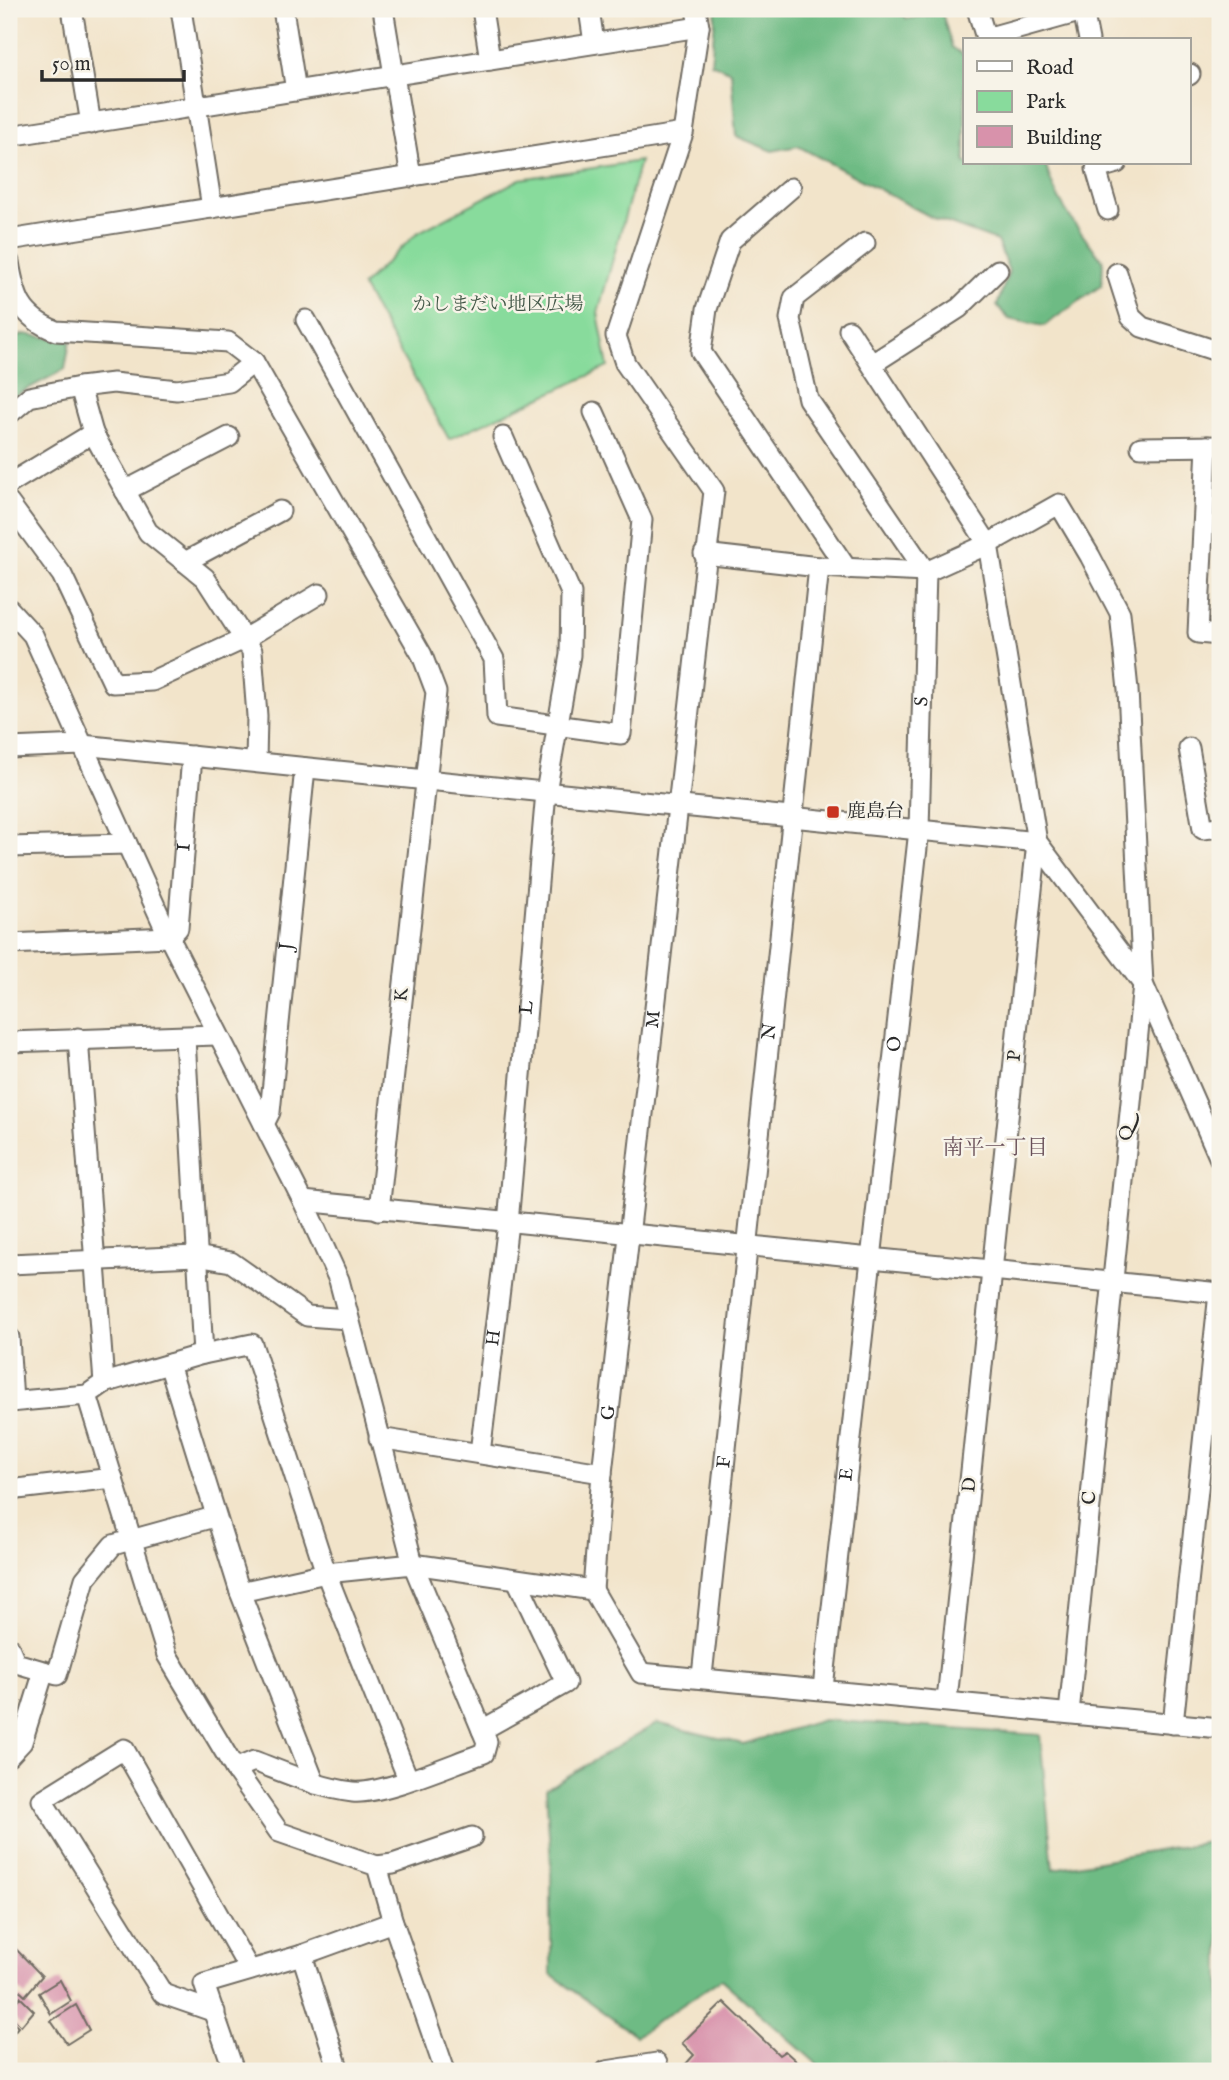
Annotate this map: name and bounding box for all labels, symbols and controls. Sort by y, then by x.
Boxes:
scale bar [42,38,184,82]
legend [963,38,1190,164]
text: 50 m [52,51,91,78]
text: Road [1026,55,1074,82]
text: Park [1026,89,1067,116]
text: Building [1026,125,1102,152]
park label: かしまだい地区広場 [412,293,584,317]
street label: S [910,696,935,707]
place label: 鹿島台 [847,800,904,824]
marker: 鹿島台 [825,804,841,820]
street label: I [172,842,197,852]
street label: J [274,941,299,953]
street label: K [389,987,415,1003]
street label: L [514,999,540,1015]
street label: M [641,1009,667,1030]
street label: N [757,1022,783,1041]
street label: O [882,1035,908,1053]
street label: P [1002,1049,1028,1063]
street label: Q [1114,1111,1141,1142]
district label: 南平一丁目 [943,1135,1048,1162]
street label: H [481,1328,507,1347]
street label: G [596,1404,622,1422]
street label: F [712,1455,737,1469]
street label: E [834,1466,860,1482]
street label: D [957,1476,983,1494]
street label: C [1077,1490,1103,1506]

